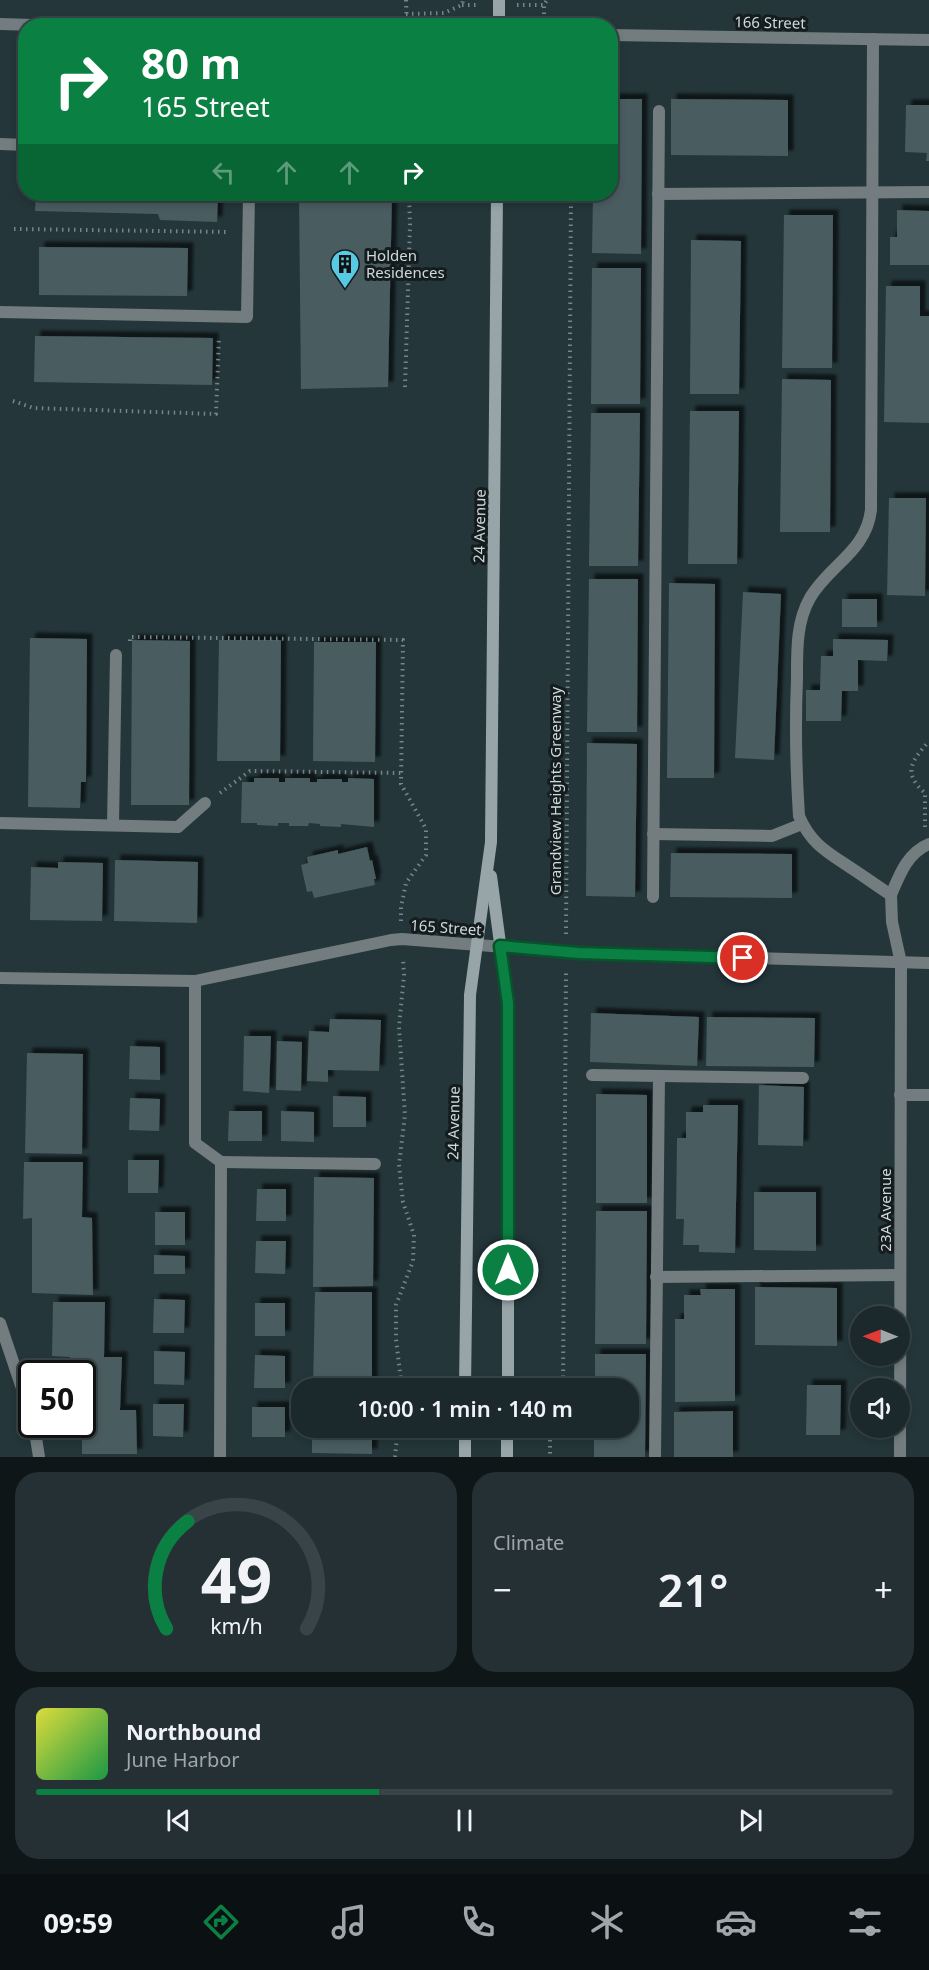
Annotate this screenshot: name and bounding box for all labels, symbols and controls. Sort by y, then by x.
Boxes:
street label: 166 Street [734,11,807,33]
text: 80 m [141,34,241,91]
icon: right [42,42,120,120]
text: 165 Street [141,88,270,125]
icon: left [207,156,240,189]
icon: ahead [270,156,303,189]
icon: ahead [333,156,366,189]
icon: right [396,156,429,189]
place label: Holden Residences [366,245,445,282]
building icon: Holden Residences [329,248,361,290]
street label: 24 Avenue [468,489,490,563]
street label: Grandview Heights Greenway [545,686,565,895]
street label: 165 Street [410,915,483,940]
pin [717,932,768,983]
icon: arrive [726,941,759,974]
street label: 24 Avenue [442,1086,464,1160]
street label: 23A Avenue [875,1168,895,1252]
position arrow [476,1238,540,1302]
north arrow [850,1306,910,1366]
map controls [850,1306,910,1438]
speed limit sign: 50 [18,1360,96,1438]
button: sound [850,1378,910,1438]
text: 10:00 · 1 min · 140 m [357,1393,573,1423]
text: Climate [493,1529,564,1556]
text: 49 [200,1536,272,1621]
text: 21° [658,1559,728,1620]
text: − [493,1567,512,1612]
text: + [874,1567,893,1612]
text: km/h [210,1611,262,1640]
text: Northbound [126,1716,261,1746]
text: June Harbor [126,1746,240,1773]
icon: previous [162,1804,195,1837]
icon: pause [448,1804,481,1837]
icon: next [734,1804,767,1837]
icon: directions [200,1901,242,1943]
icon: music [328,1901,370,1943]
icon: phone [457,1901,499,1943]
icon: climate [586,1901,628,1943]
icon: car [715,1901,757,1943]
icon: filters [844,1901,886,1943]
text: 09:59 [43,1904,113,1941]

